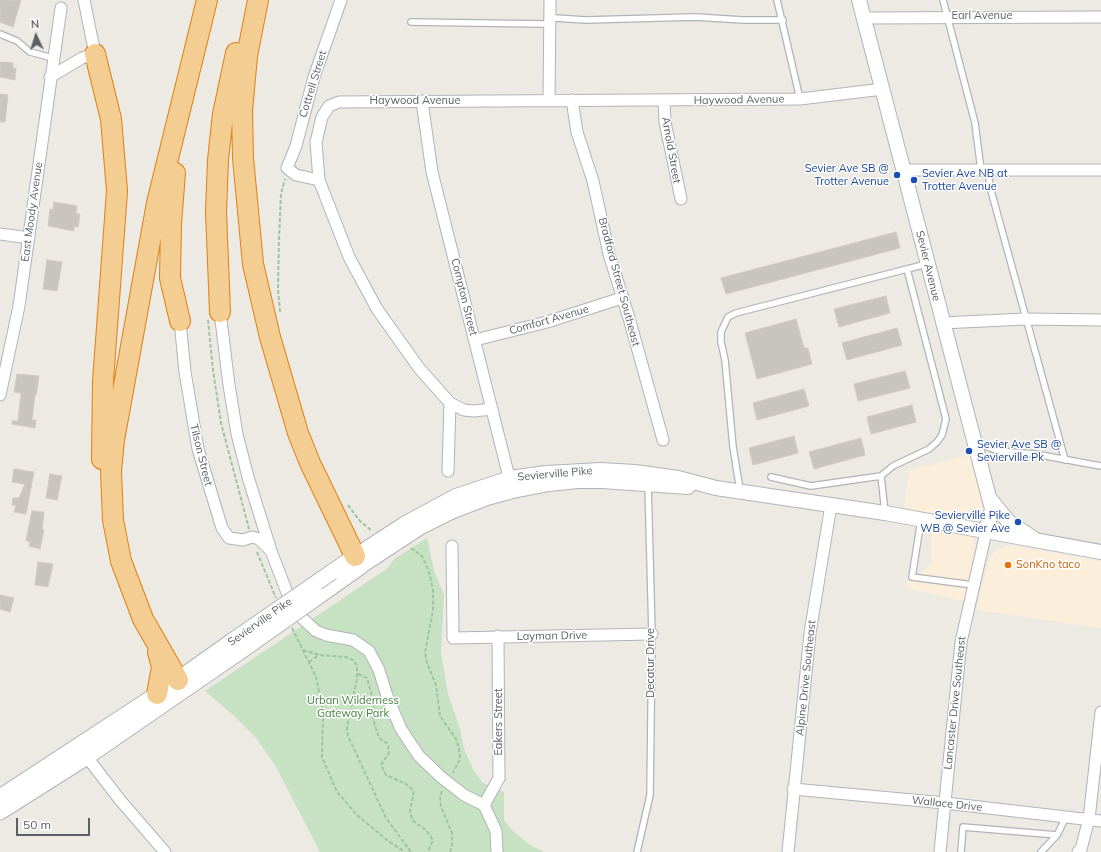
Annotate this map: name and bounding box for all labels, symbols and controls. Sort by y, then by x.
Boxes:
street label: Earl Avenue [952,9,1012,23]
north arrow [16,16,56,56]
text: N [31,17,40,31]
street label: Cottrell Street [297,49,329,119]
street label: Haywood Avenue [694,93,784,107]
street label: Haywood Avenue [370,94,460,108]
street label: Arnold Street [659,116,683,184]
street label: East Moody Avenue [18,161,46,263]
place label: Sevier Ave SB @ Trotter Avenue [805,162,889,188]
place label: Sevier Ave NB at Trotter Avenue [922,167,1008,193]
marker: Sevier Ave SB @ Trotter Avenue [892,170,902,180]
marker: Sevier Ave NB at Trotter Avenue [909,175,919,185]
street label: Bradford Street Southeast [595,216,643,348]
street label: Sevier Avenue [913,229,943,303]
street label: Compton Street [448,257,480,337]
street label: Comfort Avenue [508,302,590,338]
street label: Tilson Street [187,423,215,487]
place label: Sevier Ave SB @ Sevierville Pk [977,438,1061,464]
marker: Sevier Ave SB @ Sevierville Pk [964,446,974,456]
street label: Sevierville Pike [517,464,593,484]
place label: Sevierville Pike WB @ Sevier Ave [920,509,1010,535]
marker: Sevierville Pike WB @ Sevier Ave [1013,517,1023,527]
place label: SonKno taco [1016,558,1080,572]
marker: SonKno taco [1003,560,1013,570]
street label: Sevierville Pike [225,595,295,649]
street label: Alpine Drive Southeast [793,619,819,737]
street label: Decatur Drive [644,628,658,698]
street label: Layman Drive [517,629,587,643]
street label: Lancaster Drive Southeast [941,636,969,770]
street label: Eakers Street [492,688,506,756]
park label: Urban Wilderness Gateway Park [307,694,399,720]
street label: Wallace Drive [911,794,983,814]
scale bar [18,810,92,836]
text: 50 m [23,817,51,832]

